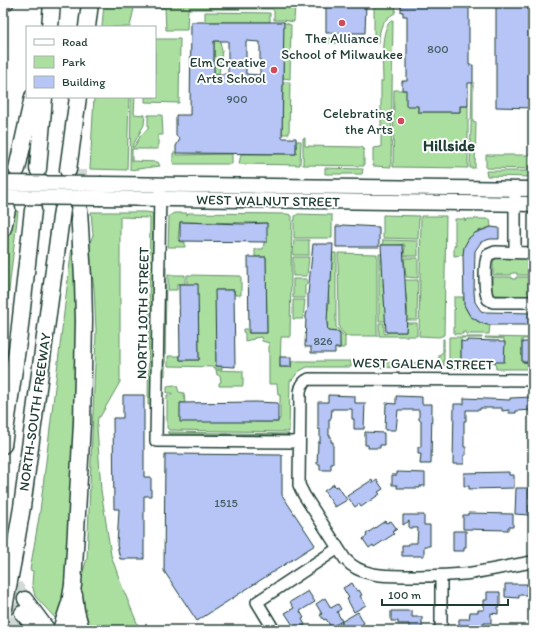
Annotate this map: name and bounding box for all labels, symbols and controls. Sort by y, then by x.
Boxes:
marker: The Alliance School of Milwaukee [337,18,347,28]
legend [26,26,156,98]
place label: The Alliance School of Milwaukee [281,30,403,63]
text: Road [62,35,88,49]
house number: 800 [427,42,449,56]
place label: Elm Creative Arts School [190,54,266,87]
text: Park [62,55,86,69]
marker: Elm Creative Arts School [269,65,279,75]
text: Building [62,75,106,89]
house number: 900 [226,92,248,106]
place label: Celebrating the Arts [323,105,394,138]
marker: Celebrating the Arts [396,116,406,126]
district label: Hillside [423,136,475,155]
street label: WEST WALNUT STREET [196,191,340,211]
street label: NORTH 10TH STREET [133,246,153,379]
street label: NORTH-SOUTH FREEWAY [15,332,55,492]
house number: 826 [313,334,333,348]
street label: WEST GALENA STREET [352,354,494,374]
house number: 1515 [214,496,238,510]
scale bar [382,581,508,607]
text: 100 m [388,588,421,602]

